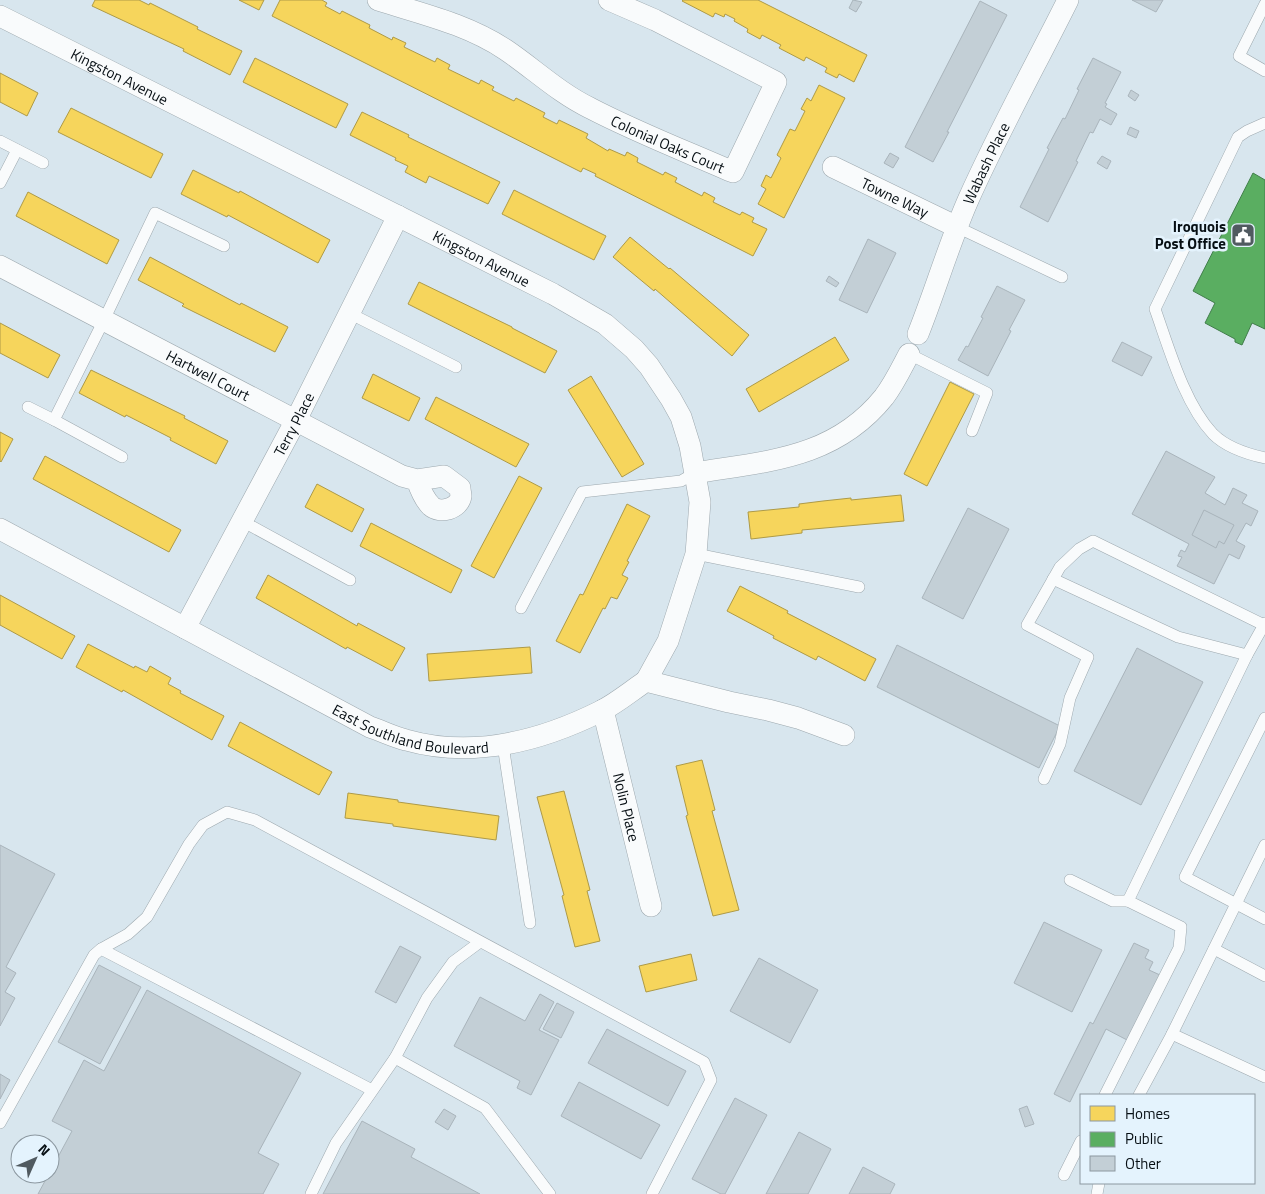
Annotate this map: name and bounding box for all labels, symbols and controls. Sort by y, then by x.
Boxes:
street label: Kingston Avenue [67,42,172,110]
street label: Colonial Oaks Court [607,109,729,179]
street label: Wabash Place [956,118,1015,208]
street label: Towne Way [857,171,933,223]
place label: Iroquois Post Office [1155,215,1226,255]
public building icon: Iroquois Post Office [1230,222,1256,248]
street label: Kingston Avenue [429,224,534,292]
street label: Hartwell Court [162,343,255,407]
street label: Terry Place [267,388,320,460]
street label: East Southland Boulevard [328,698,490,759]
street label: Nolin Place [607,770,646,844]
legend [1080,1094,1255,1184]
text: Homes [1125,1102,1170,1125]
text: Public [1125,1127,1163,1150]
north arrow [10,1134,60,1184]
text: N [34,1139,55,1160]
text: Other [1125,1152,1161,1175]

